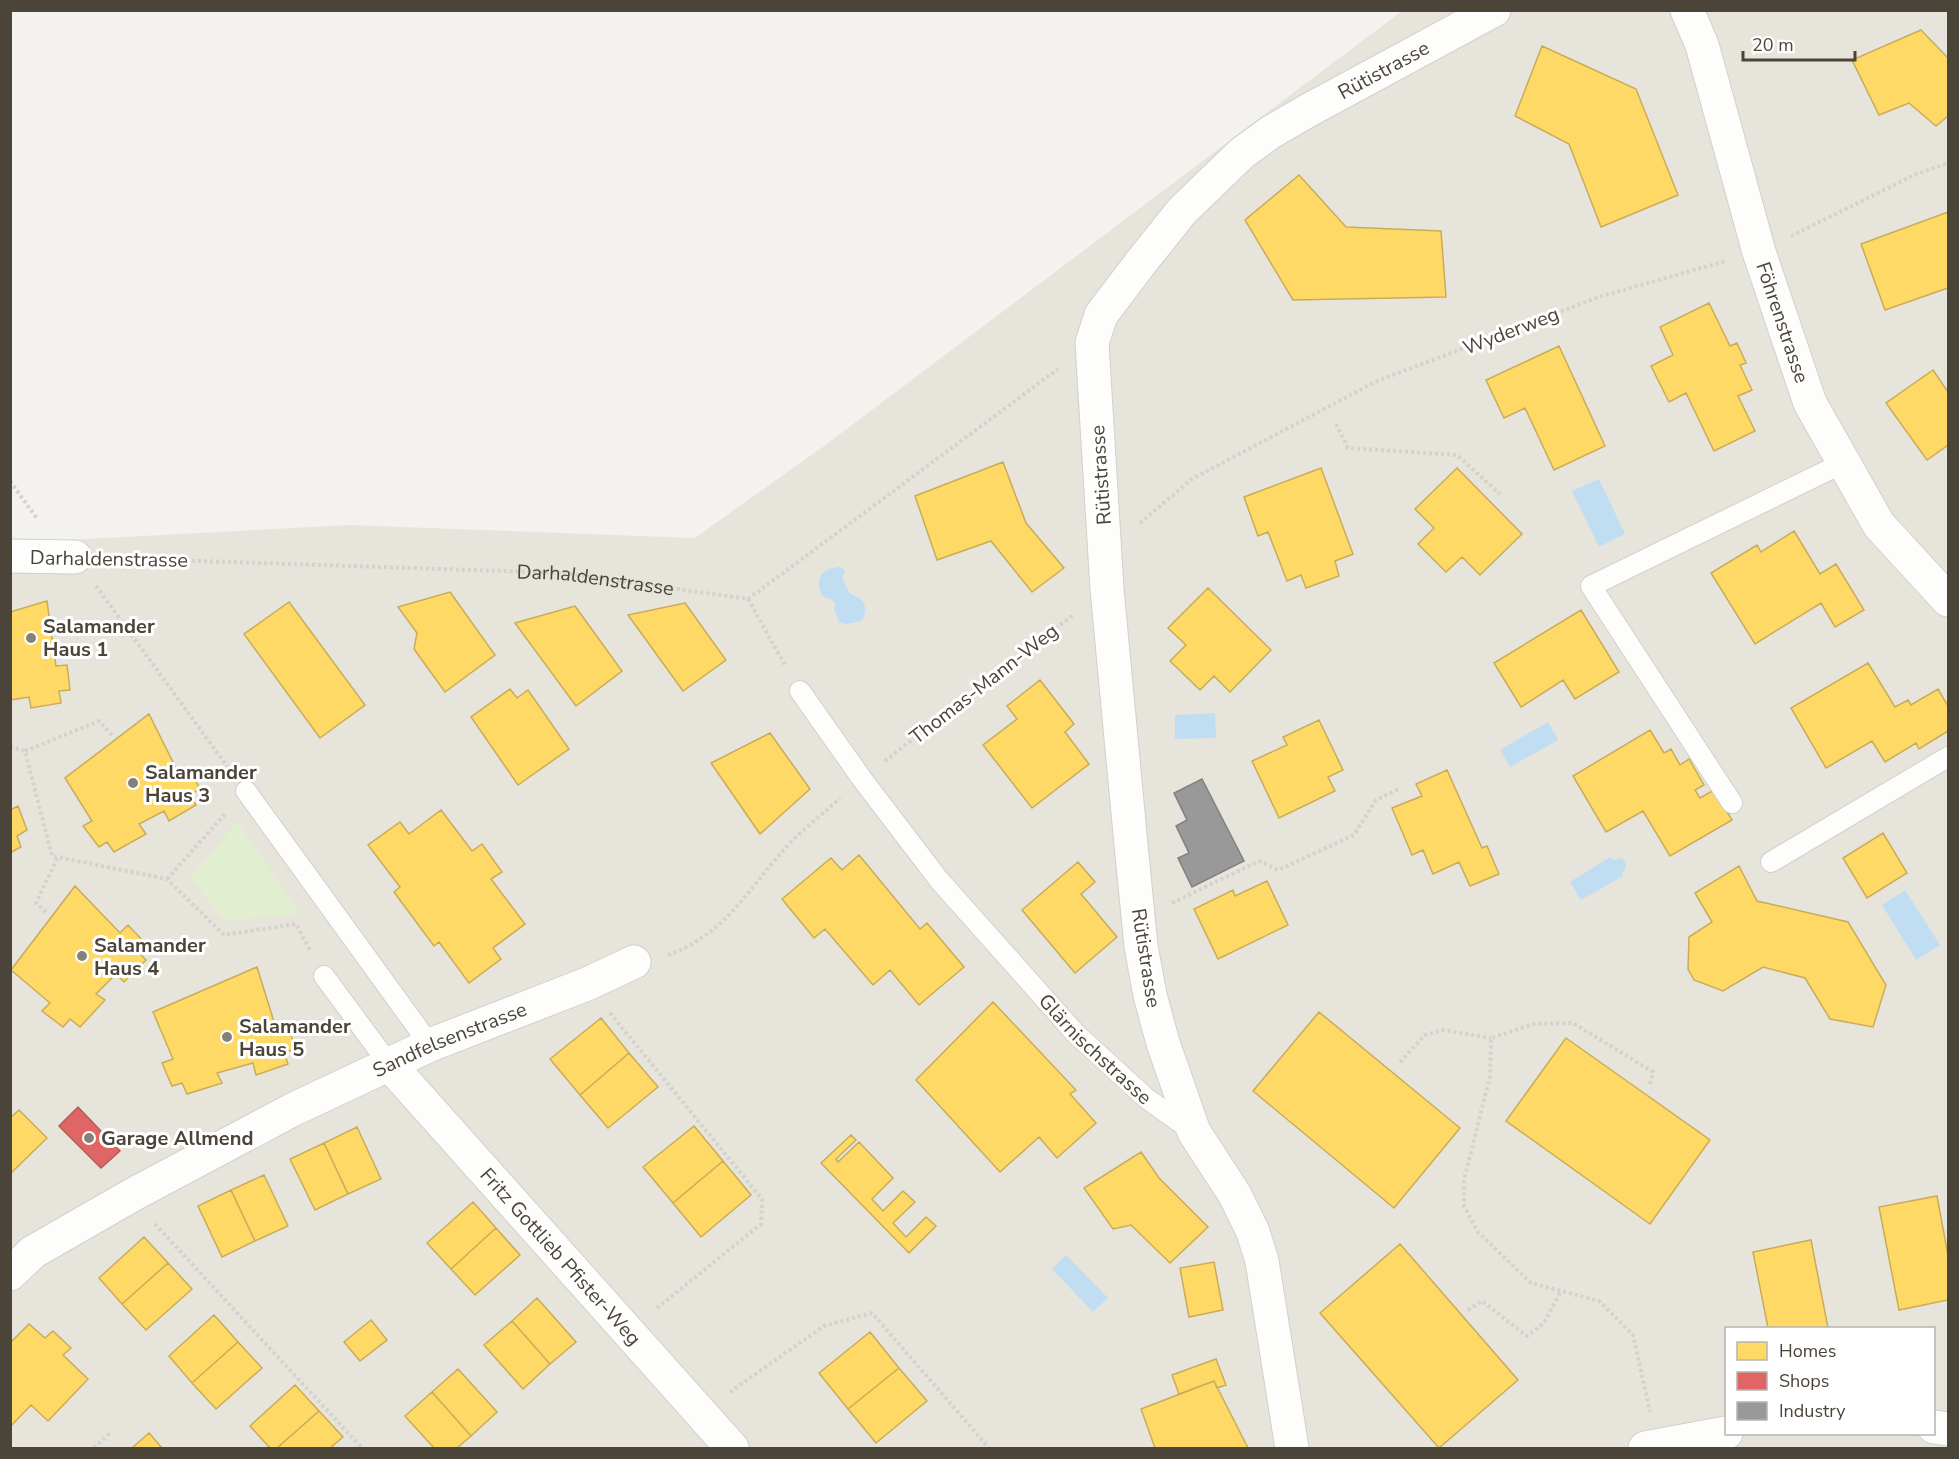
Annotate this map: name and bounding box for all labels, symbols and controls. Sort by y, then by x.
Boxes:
scale bar [1743,24,1856,62]
text: 20 m [1752,33,1794,57]
street label: Rütistrasse [1333,34,1434,105]
street label: Föhrenstrasse [1750,258,1816,386]
street label: Wyderweg [1459,300,1563,362]
street label: Rütistrasse [1084,424,1118,526]
street label: Darhaldenstrasse [30,544,188,574]
street label: Darhaldenstrasse [516,558,676,602]
place label: Salamander Haus 1 [43,613,155,663]
street label: Thomas-Mann-Weg [904,617,1064,751]
marker: Salamander Haus 1 [24,631,38,645]
place label: Salamander Haus 3 [145,759,257,809]
marker: Salamander Haus 3 [126,776,140,790]
street label: Rütistrasse [1125,906,1167,1010]
place label: Salamander Haus 4 [94,932,206,982]
marker: Salamander Haus 4 [75,949,89,963]
street label: Glärnischstrasse [1033,988,1158,1110]
street label: Sandfelsenstrasse [368,995,530,1084]
place label: Salamander Haus 5 [239,1013,351,1063]
marker: Salamander Haus 5 [220,1030,234,1044]
place label: Garage Allmend [101,1125,253,1152]
marker: Garage Allmend [82,1131,96,1145]
street label: Fritz Gottlieb Pfister-Weg [474,1162,647,1351]
legend [1725,1327,1935,1435]
text: Homes [1779,1339,1836,1363]
text: Shops [1779,1369,1829,1393]
text: Industry [1779,1399,1846,1423]

